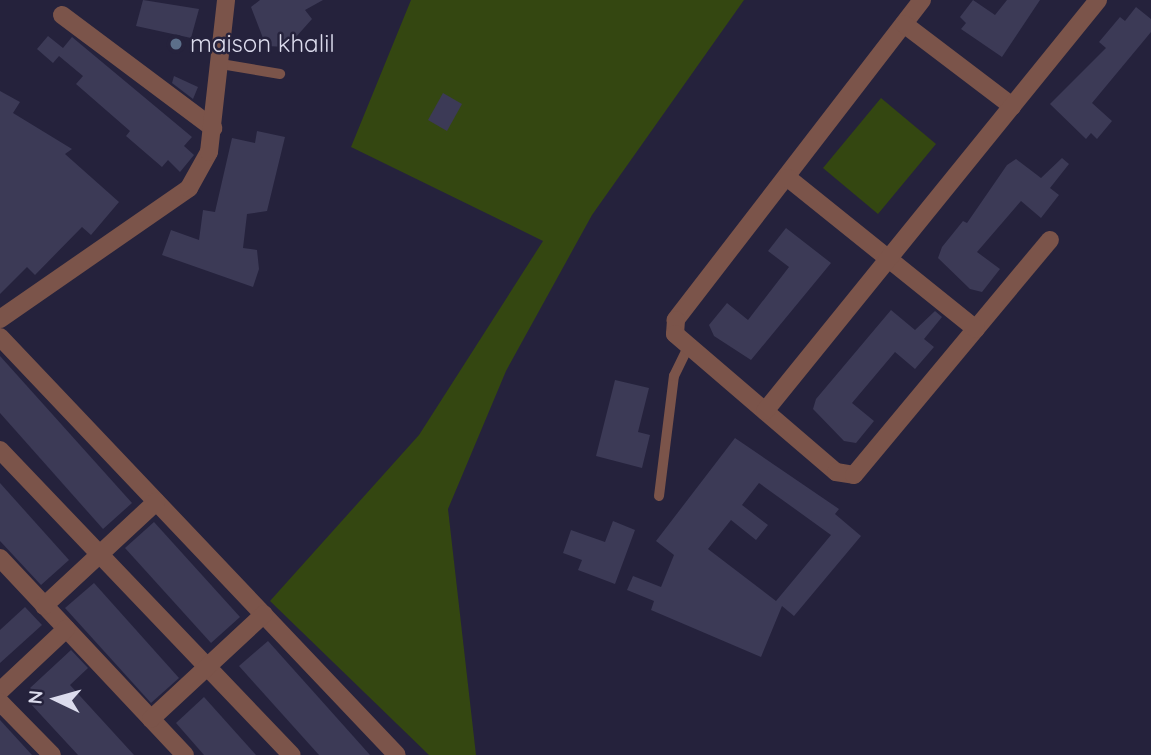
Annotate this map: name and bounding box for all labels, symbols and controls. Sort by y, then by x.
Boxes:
place label: maison khalil [190,30,335,58]
marker: maison khalil [168,36,184,52]
north arrow [21,664,91,734]
text: N [23,689,48,705]

